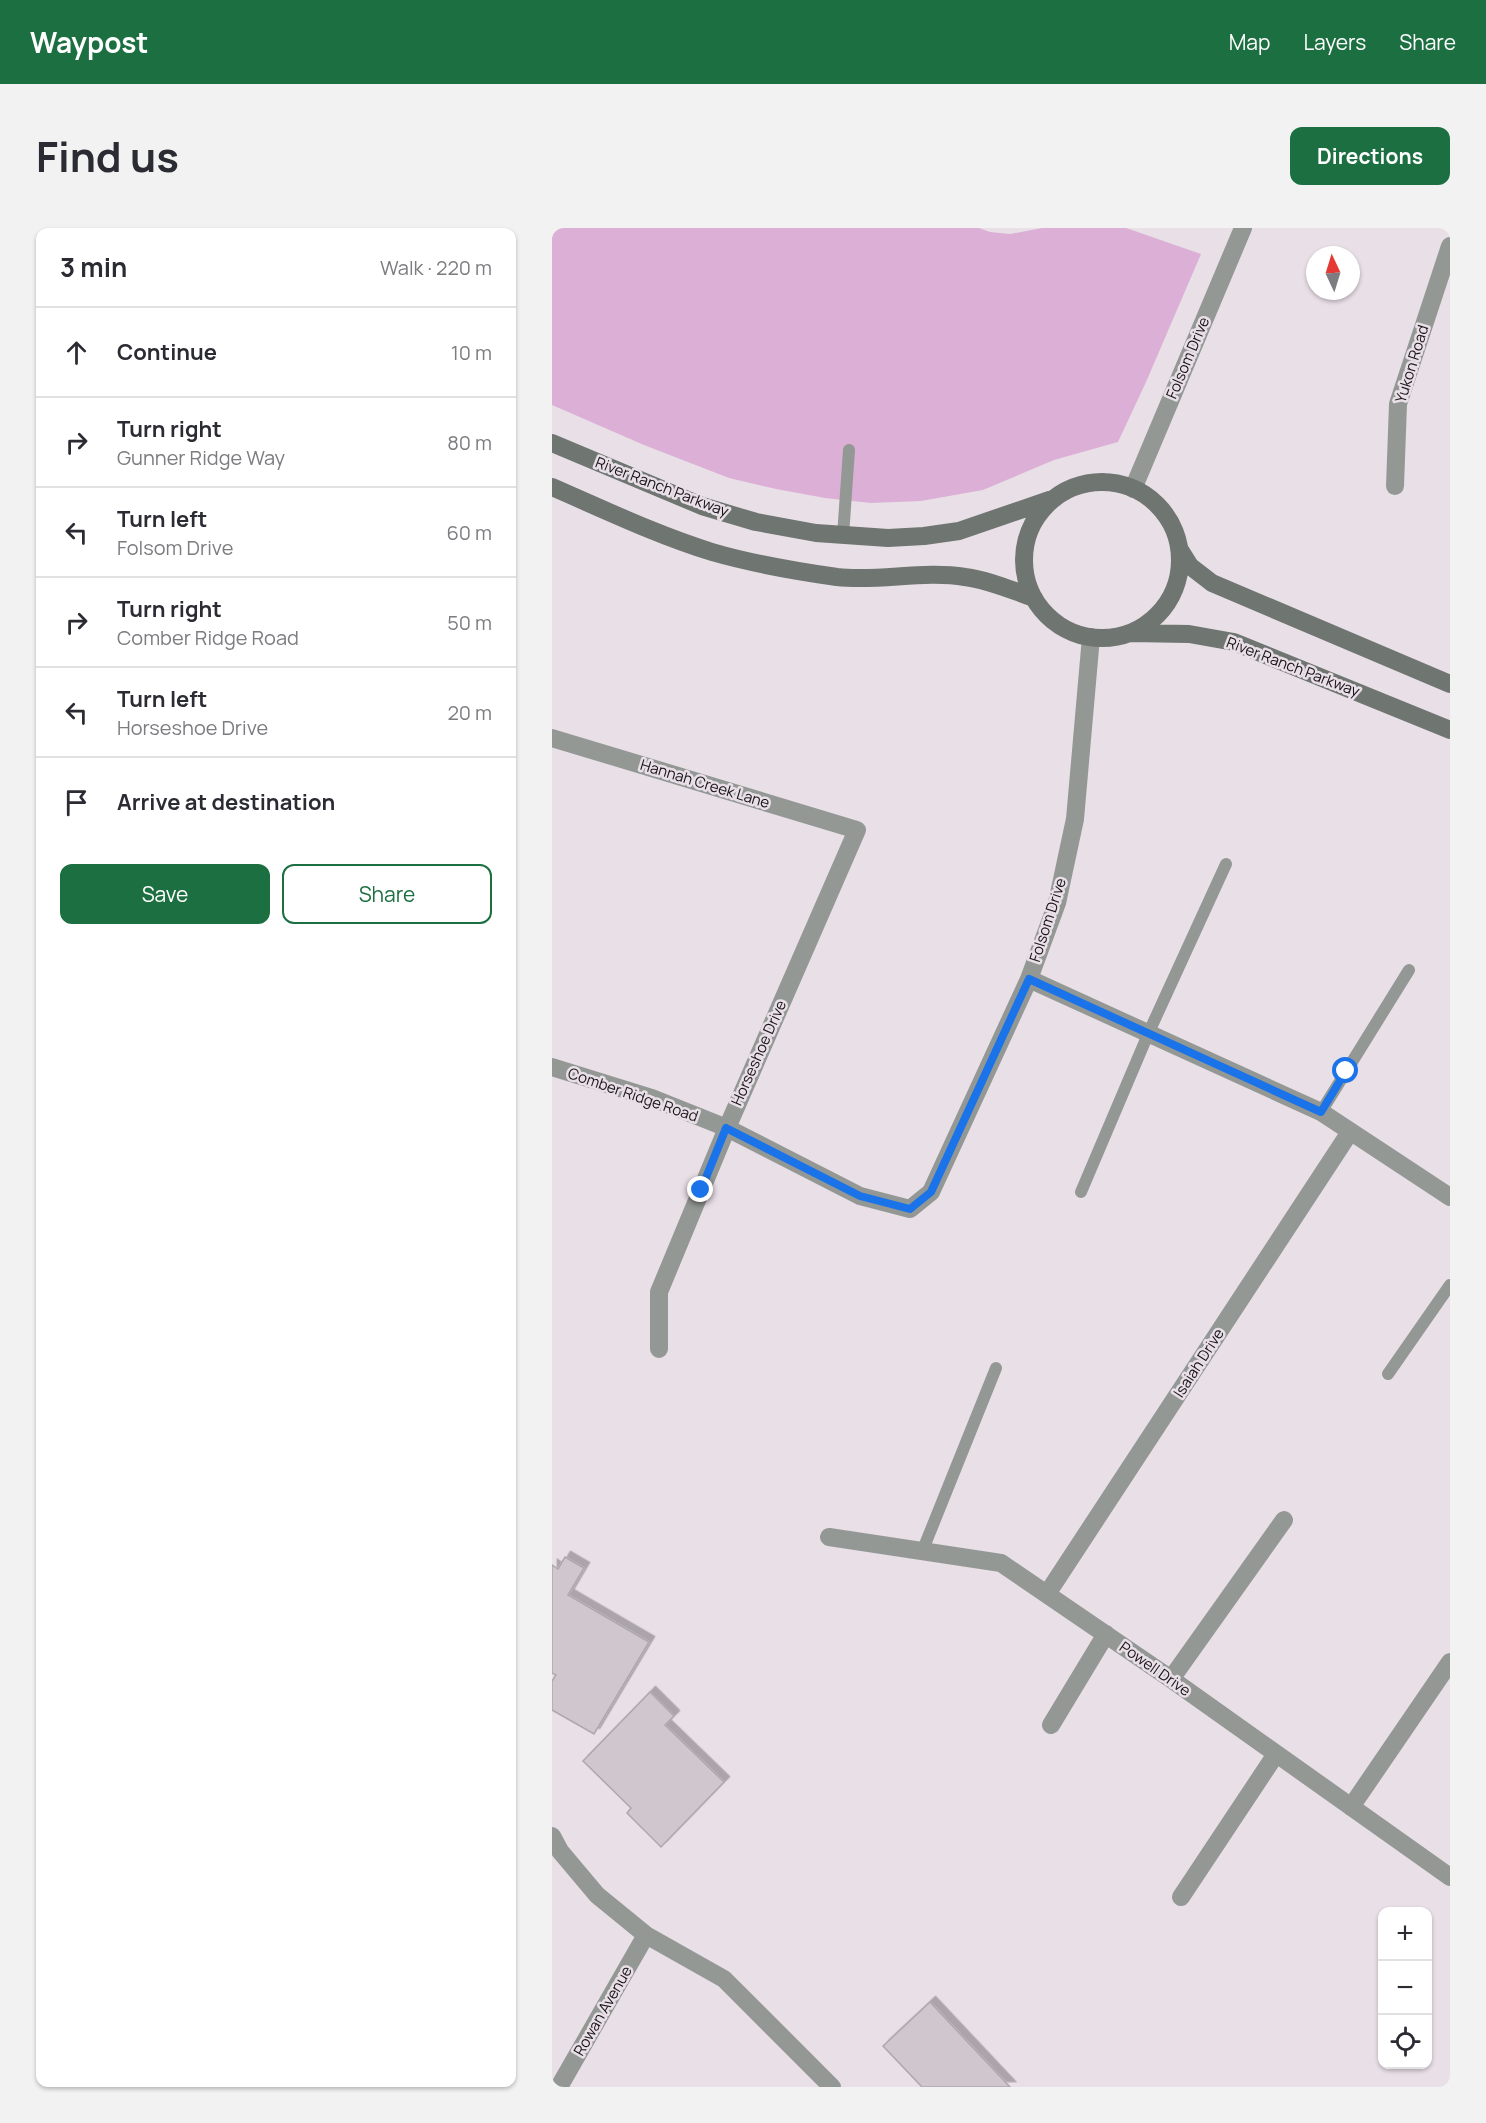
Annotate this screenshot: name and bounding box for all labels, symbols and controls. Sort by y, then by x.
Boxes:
text: Waypost [30,23,149,61]
text: Map [1229,28,1270,56]
text: Layers [1303,28,1366,56]
text: Share [1399,28,1456,56]
text: Find us [36,127,179,185]
button: Directions [1290,127,1450,185]
north arrow [1306,246,1360,300]
text: 3 min [60,249,127,285]
text: Walk · 220 m [380,254,492,281]
street label: Folsom Drive [1161,313,1214,402]
street label: Yukon Road [1390,322,1433,405]
icon: ahead [60,336,93,369]
text: Continue [117,337,217,367]
text: 10 m [451,339,492,366]
text: Turn right [117,414,222,444]
icon: right [60,426,93,459]
text: 80 m [447,429,492,456]
text: Gunner Ridge Way [117,444,285,471]
street label: River Ranch Parkway [593,451,732,522]
text: Turn left [117,504,207,534]
icon: left [60,516,93,549]
text: 60 m [446,519,492,546]
text: Folsom Drive [117,534,233,561]
text: Turn right [117,594,222,624]
icon: right [60,606,93,639]
text: 50 m [447,609,492,636]
text: Comber Ridge Road [117,624,299,651]
street label: River Ranch Parkway [1224,631,1363,702]
text: Turn left [117,684,207,714]
icon: left [60,696,93,729]
text: 20 m [447,699,492,726]
text: Horseshoe Drive [117,714,268,741]
street label: Hannah Creek Lane [638,754,773,813]
icon: arrive [60,786,93,819]
text: Arrive at destination [117,787,335,817]
button: Save [60,864,270,924]
button: Share [282,864,492,924]
street label: Folsom Drive [1024,875,1071,965]
street label: Horseshoe Drive [726,997,791,1109]
route start [1332,1057,1358,1083]
street label: Comber Ridge Road [565,1062,701,1127]
route end [687,1176,713,1202]
street label: Isaiah Drive [1168,1324,1229,1401]
street label: Powell Drive [1115,1636,1195,1701]
map controls [1378,1907,1432,2069]
button: + [1378,1907,1432,1961]
button: − [1378,1961,1432,2015]
street label: Rowan Avenue [568,1962,637,2060]
button: locate [1378,2015,1432,2069]

